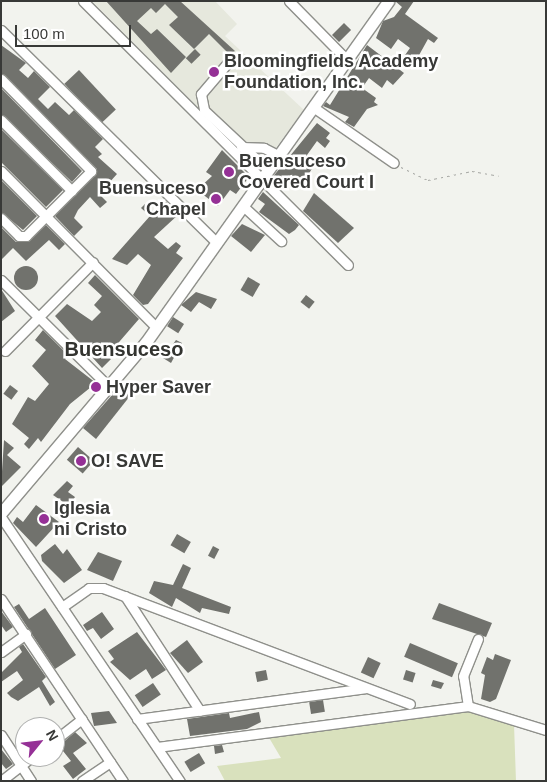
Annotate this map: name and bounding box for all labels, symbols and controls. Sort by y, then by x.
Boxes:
scale bar [18,15,134,47]
text: 100 m [23,25,65,42]
place label: Bloomingfields Academy Foundation, Inc. [224,51,439,94]
marker: Bloomingfields Academy Foundation, Inc. [208,66,220,78]
place label: Buensuceso Covered Court I [239,151,374,193]
marker: Buensuceso Covered Court I [223,166,235,178]
place label: Buensuceso Chapel [99,178,206,220]
marker: Buensuceso Chapel [210,193,222,205]
district label: Buensuceso [65,337,183,361]
place label: Hyper Saver [106,376,211,398]
marker: Hyper Saver [90,381,102,393]
place label: O! SAVE [91,450,164,472]
marker: O! SAVE [75,455,87,467]
place label: Iglesia ni Cristo [54,498,127,540]
marker: Iglesia ni Cristo [38,513,50,525]
north arrow [15,717,65,767]
text: N [43,727,62,744]

